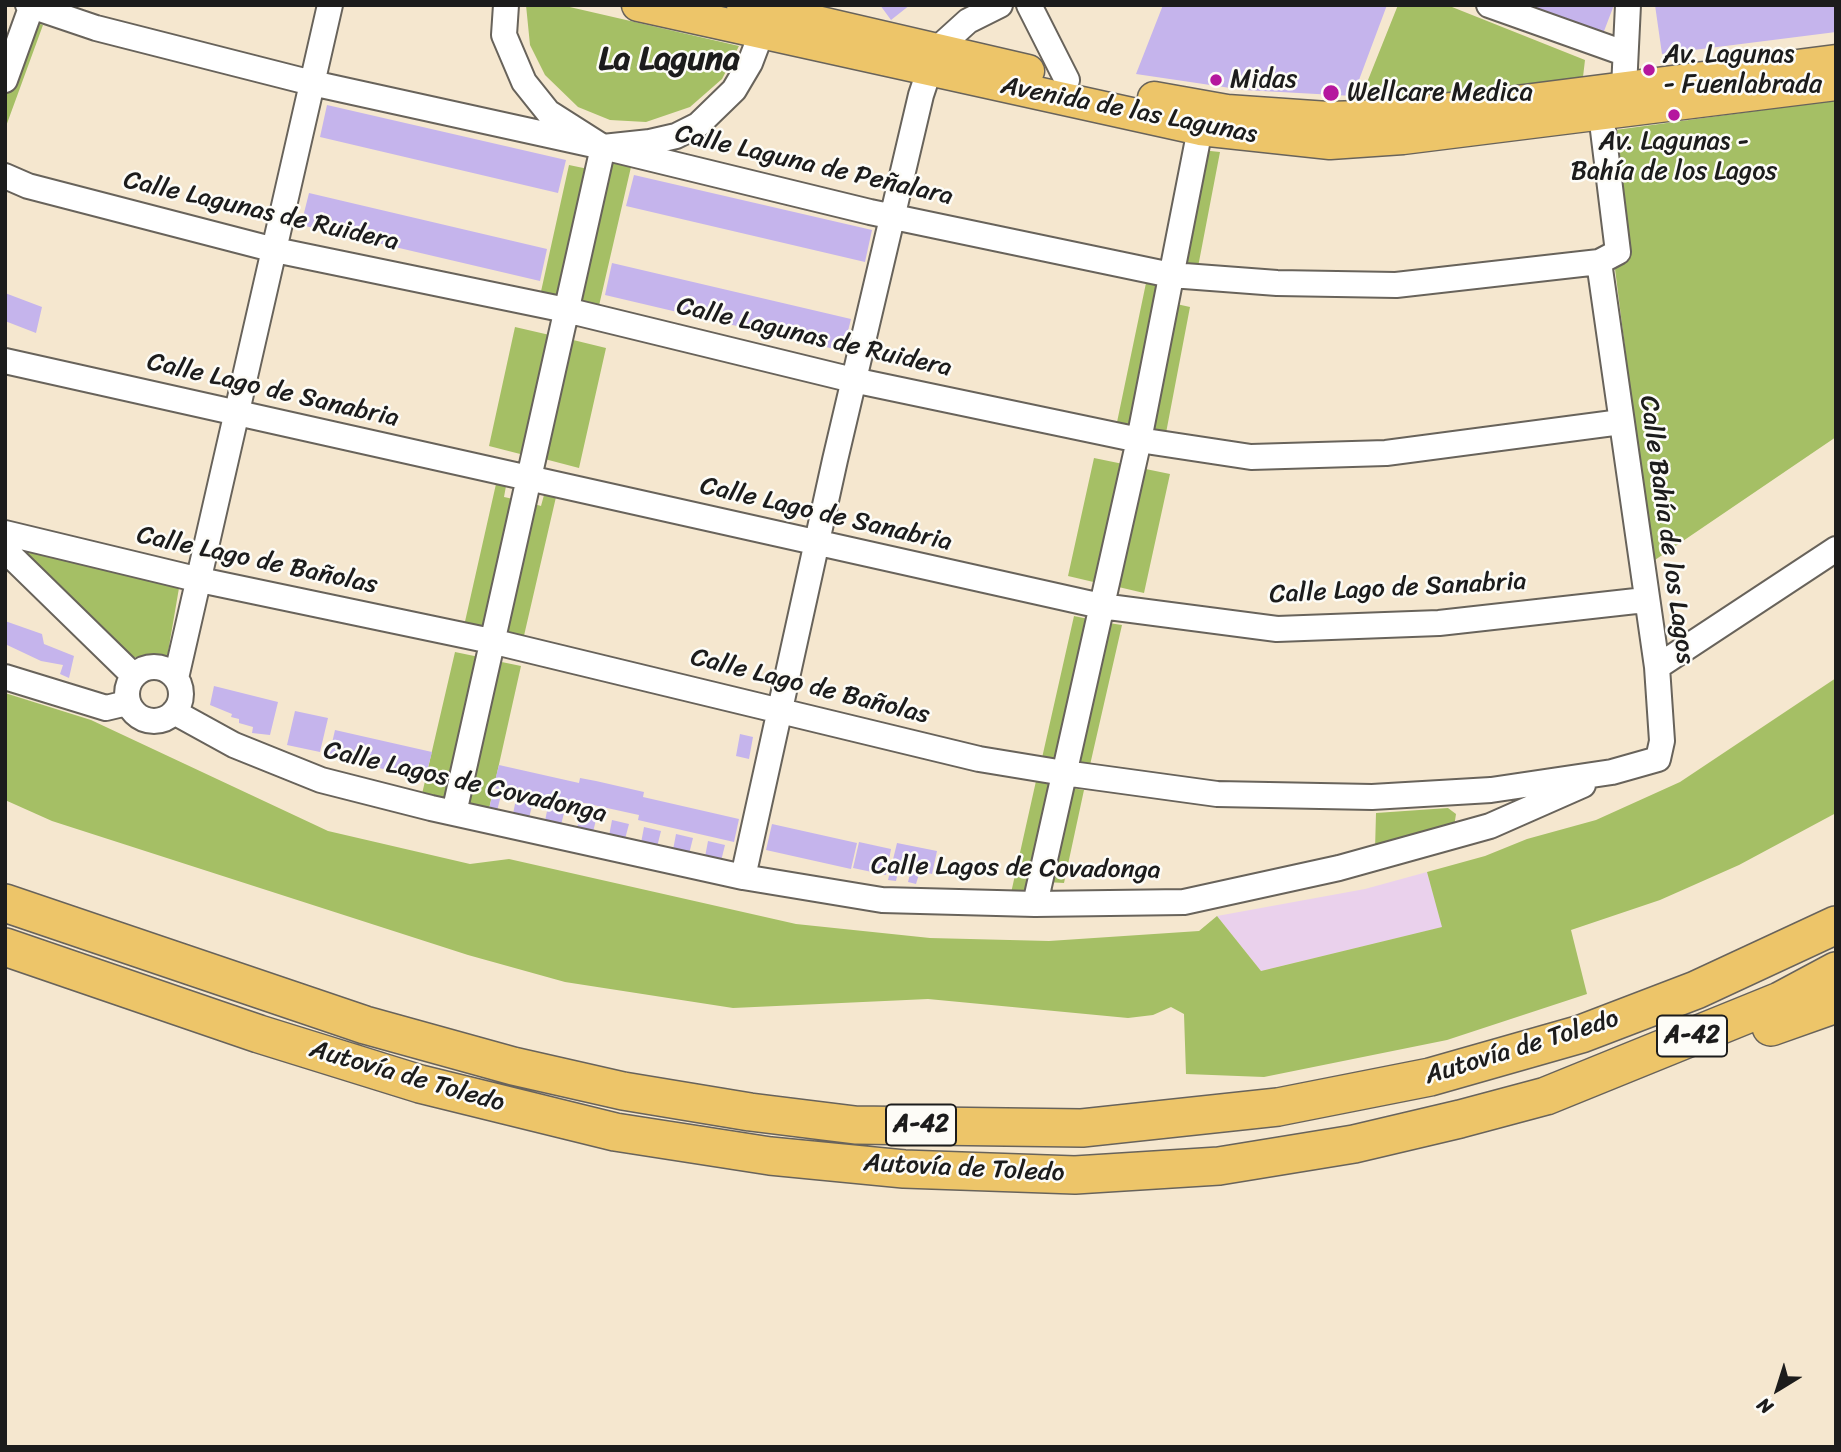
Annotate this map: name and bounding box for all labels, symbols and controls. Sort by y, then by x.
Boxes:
place label: Av. Lagunas - Fuenlabrada [1663,39,1822,100]
district label: La Laguna [599,41,739,81]
marker: Av. Lagunas - Fuenlabrada [1641,62,1657,78]
place label: Midas [1230,64,1297,96]
street label: Avenida de las Lagunas [998,71,1260,151]
marker: Midas [1208,72,1224,88]
place label: Wellcare Medica [1347,77,1533,109]
marker: Wellcare Medica [1321,83,1341,103]
marker: Av. Lagunas - Bahía de los Lagos [1666,107,1682,123]
street label: Calle Laguna de Peñalara [672,119,956,213]
place label: Av. Lagunas - Bahía de los Lagos [1571,126,1777,188]
street label: Calle Lagunas de Ruidera [120,165,402,259]
street label: Calle Lagunas de Ruidera [673,291,955,385]
street label: Calle Lago de Sanabria [144,347,402,435]
street label: Calle Bahía de los Lagos [1632,394,1700,666]
street label: Calle Lago de Sanabria [697,471,955,559]
street label: Calle Lago de Bañolas [134,520,380,602]
street label: Calle Lago de Sanabria [1269,567,1527,611]
street label: Calle Lago de Bañolas [687,642,933,732]
street label: Calle Lagos de Covadonga [320,735,610,831]
street label: Calle Lagos de Covadonga [871,851,1161,887]
street label: Autovía de Toledo [1421,1004,1623,1092]
road number: A-42 [1657,1016,1727,1056]
street label: Autovía de Toledo [306,1034,508,1120]
road number: A-42 [886,1105,956,1146]
street label: Autovía de Toledo [863,1148,1065,1190]
north arrow [1743,1354,1813,1424]
text: N [1749,1389,1780,1423]

